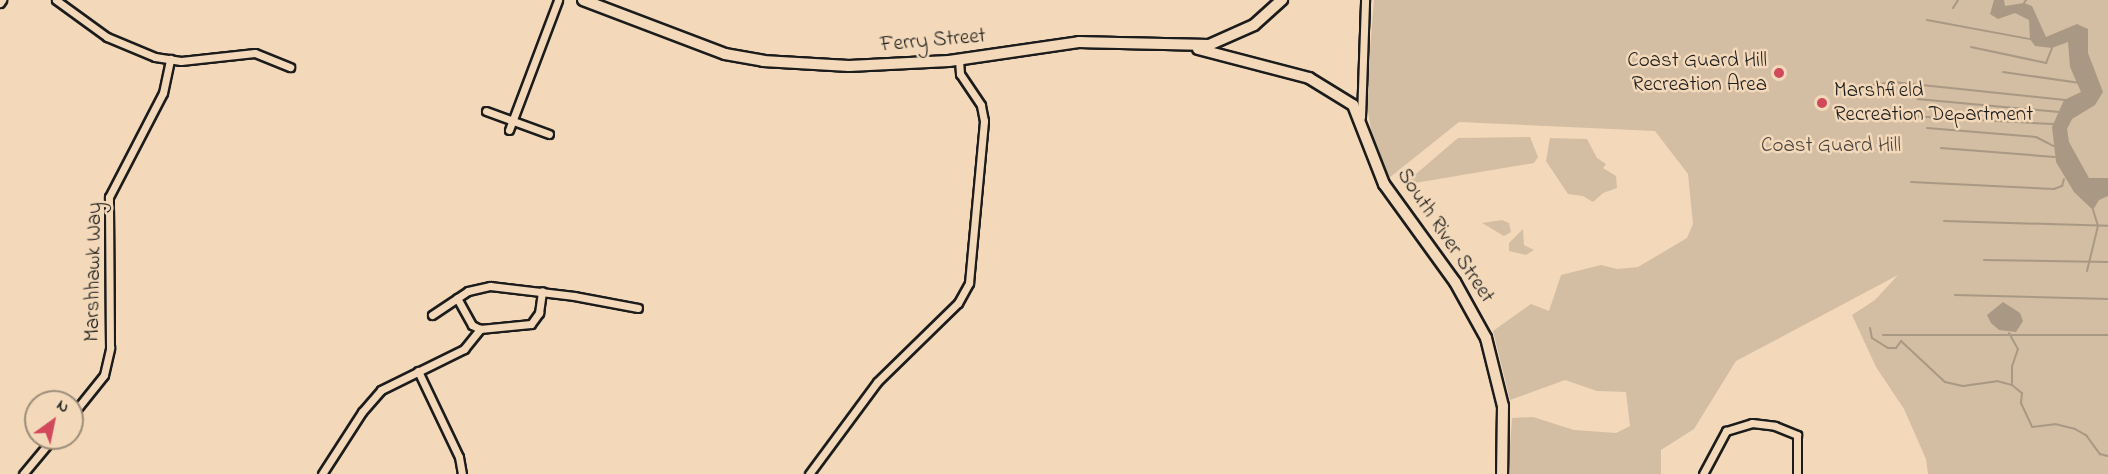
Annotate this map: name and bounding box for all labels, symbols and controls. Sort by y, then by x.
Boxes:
street label: Ferry Street [879,24,987,58]
place label: Coast Guard Hill Recreation Area [1627,48,1767,98]
marker: Coast Guard Hill Recreation Area [1772,66,1786,80]
place label: Marshfield Recreation Department [1834,78,2033,128]
marker: Marshfield Recreation Department [1815,96,1829,110]
park label: Coast Guard Hill [1761,133,1901,159]
street label: South River Street [1391,164,1499,308]
street label: Marshhawk Way [80,202,108,342]
north arrow [24,390,84,450]
text: N [52,394,74,420]

